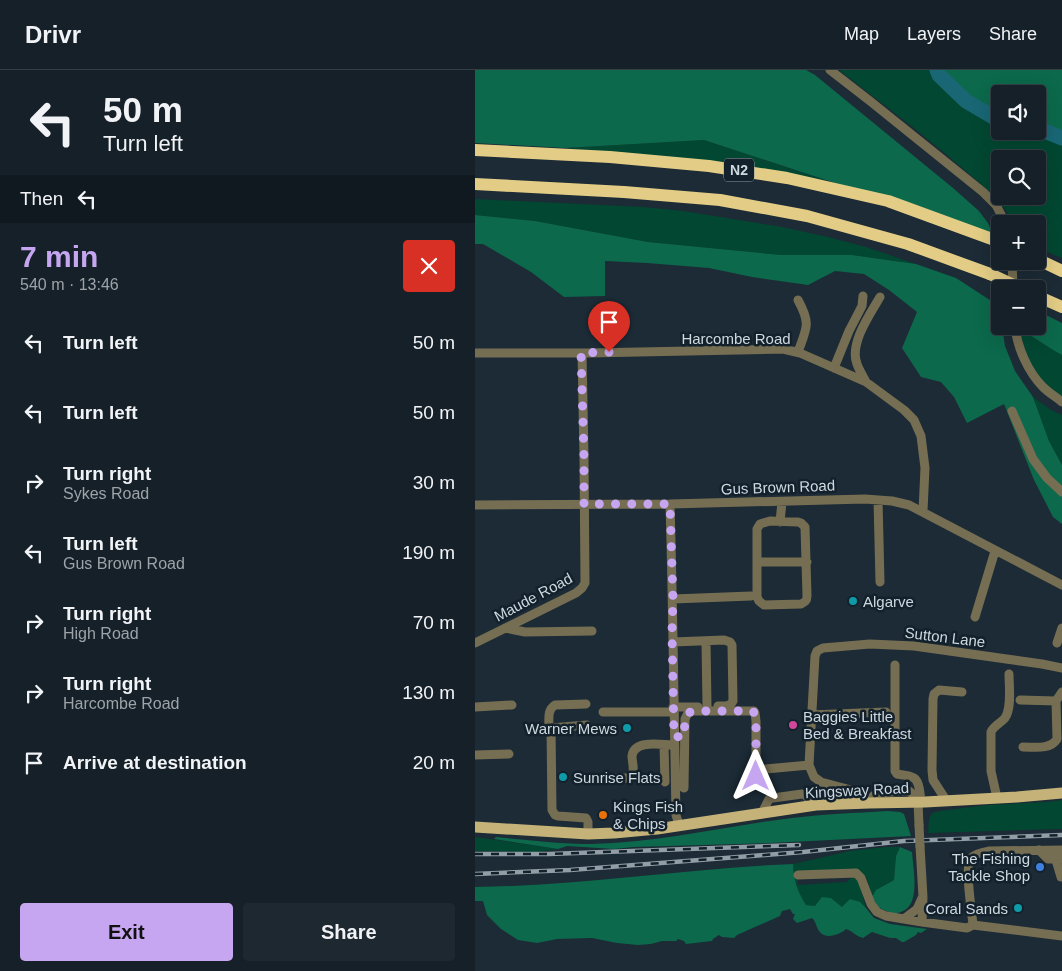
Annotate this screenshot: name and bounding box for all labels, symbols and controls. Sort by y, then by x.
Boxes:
text: Drivr [25,21,81,48]
text: Map [844,24,879,44]
text: Layers [907,24,961,44]
text: Share [989,24,1037,44]
map controls [991,85,1046,335]
button: sound [991,85,1046,140]
icon: left [20,90,85,155]
text: 50 m [103,90,183,129]
text: Turn left [103,131,183,156]
button: search [991,150,1046,205]
road number: N2 [724,158,754,182]
icon: left [73,185,101,213]
text: Then [20,188,63,209]
button: + [991,215,1046,270]
text: 7 min [20,240,98,273]
button: close [403,240,455,292]
text: 540 m · 13:46 [20,276,119,293]
button: − [991,280,1046,335]
pin [588,301,630,352]
icon: arrive [595,308,623,336]
icon: left [20,329,48,357]
street label: Harcombe Road [681,330,791,347]
text: Turn left [63,332,138,353]
text: 50 m [413,332,455,353]
icon: left [20,399,48,427]
text: Turn left [63,402,138,423]
text: 50 m [413,402,455,423]
text: Turn right [63,463,151,484]
icon: right [20,469,48,497]
text: 30 m [413,472,455,493]
street label: Gus Brown Road [721,477,835,497]
text: Sykes Road [63,485,149,502]
text: Turn left [63,533,138,554]
icon: left [20,539,48,567]
text: 190 m [402,542,455,563]
text: Gus Brown Road [63,555,185,572]
street label: Maude Road [491,569,575,625]
place label: Algarve [863,593,914,610]
marker: Algarve [847,595,859,607]
text: Turn right [63,603,151,624]
icon: right [20,609,48,637]
text: 70 m [413,612,455,633]
street label: Sutton Lane [904,624,986,650]
text: High Road [63,625,139,642]
text: Turn right [63,673,151,694]
icon: right [20,679,48,707]
text: 130 m [402,682,455,703]
text: Harcombe Road [63,695,180,712]
place label: Baggies Little Bed & Breakfast [803,708,912,742]
marker: Baggies Little Bed & Breakfast [787,719,799,731]
place label: Warner Mews [525,720,617,737]
marker: Warner Mews [621,722,633,734]
icon: arrive [20,749,48,777]
position arrow [729,749,781,801]
text: Arrive at destination [63,752,247,773]
text: 20 m [413,752,455,773]
place label: Sunrise Flats [573,769,661,786]
marker: Sunrise Flats [557,771,569,783]
street label: Kingsway Road [805,779,909,801]
place label: Kings Fish & Chips [613,798,683,832]
marker: Kings Fish & Chips [597,809,609,821]
place label: The Fishing Tackle Shop [948,850,1030,884]
marker: The Fishing Tackle Shop [1034,861,1046,873]
place label: Coral Sands [925,900,1008,917]
marker: Coral Sands [1012,902,1024,914]
button: Exit [20,903,233,961]
button: Share [243,903,455,961]

